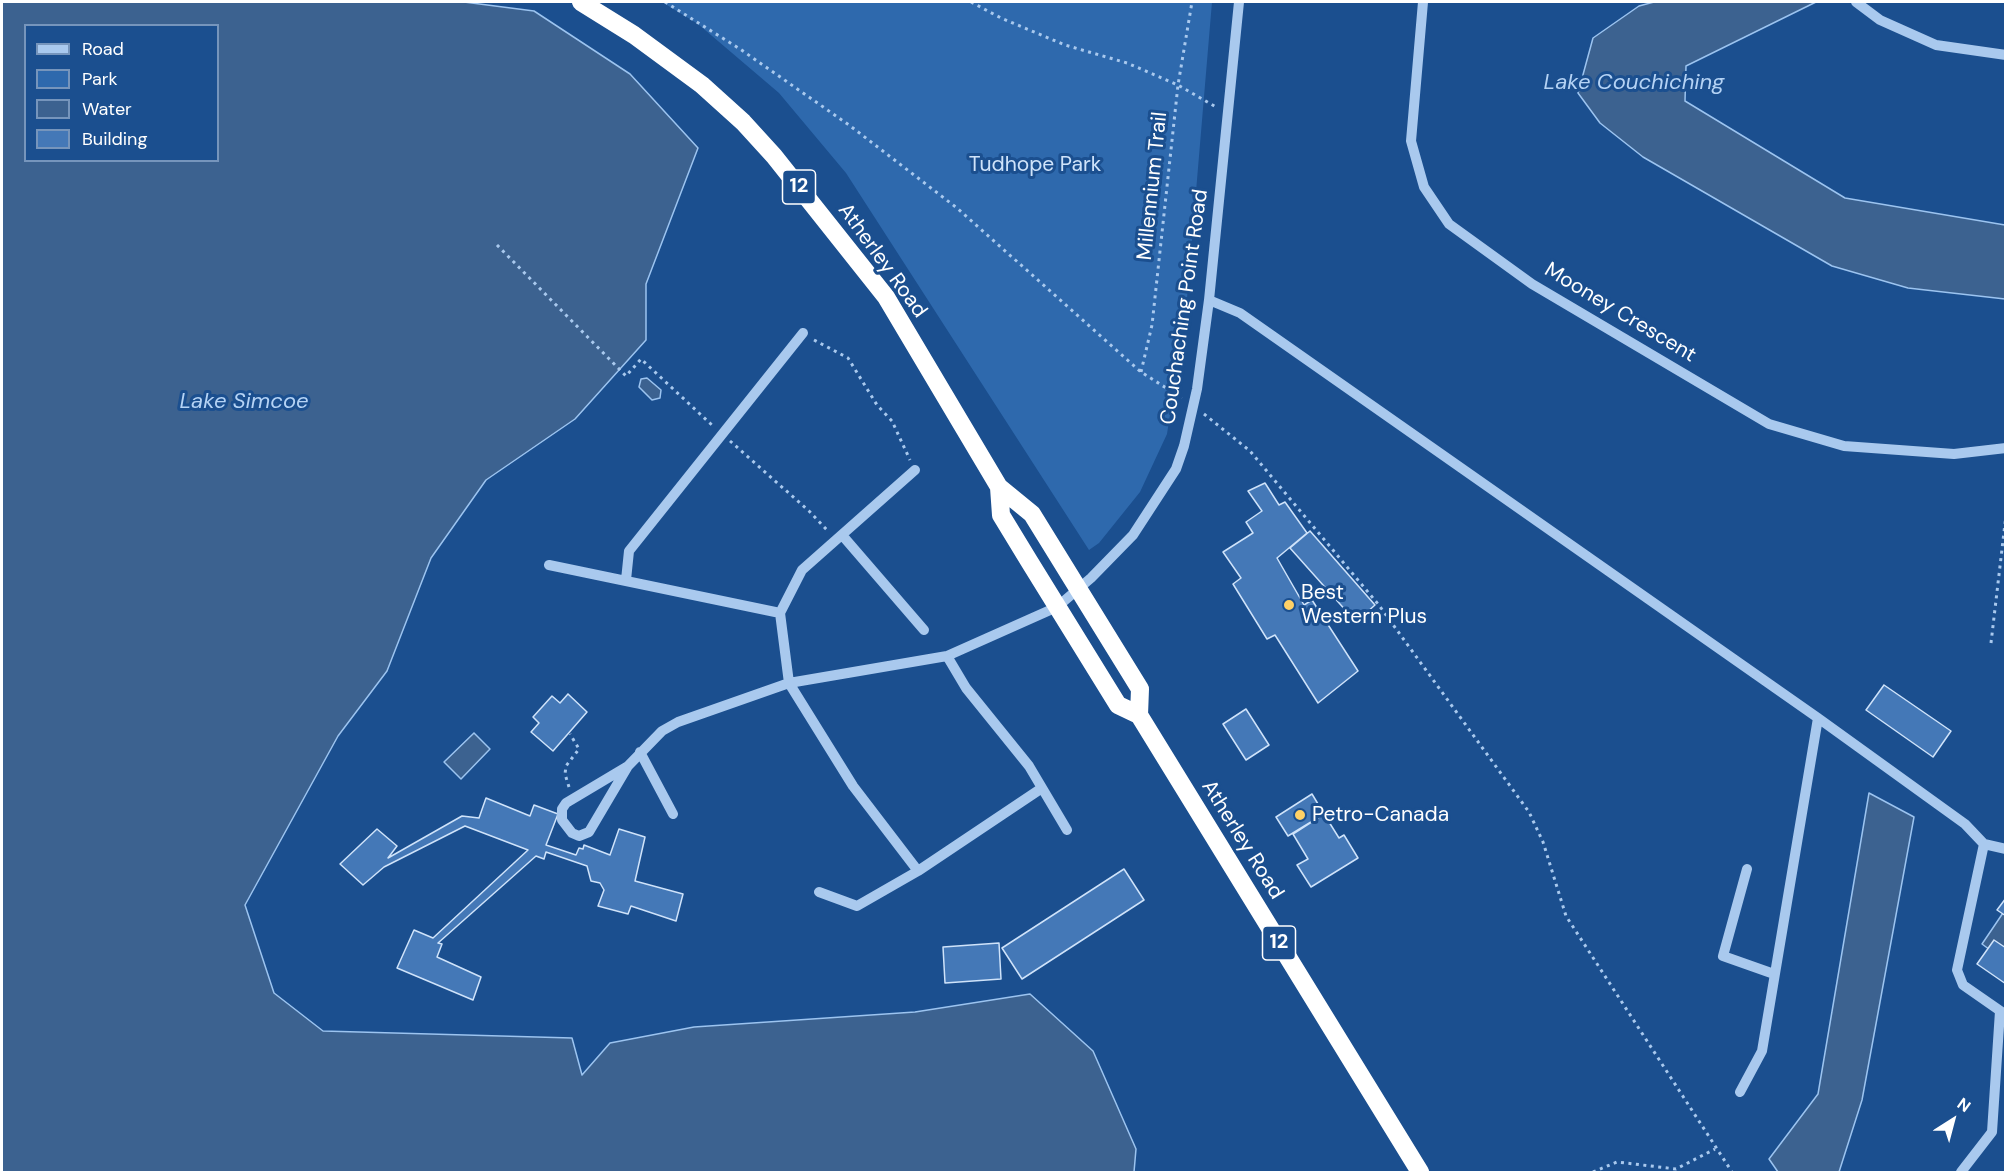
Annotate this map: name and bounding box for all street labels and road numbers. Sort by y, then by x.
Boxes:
street label: Millennium Trail [1133,111,1173,261]
road number: 12 [782,170,816,204]
street label: Couchaching Point Road [1156,188,1214,426]
street label: Atherley Road [832,199,932,323]
street label: Mooney Crescent [1540,258,1700,368]
street label: Atherley Road [1195,776,1289,904]
road number: 12 [1262,926,1296,960]

